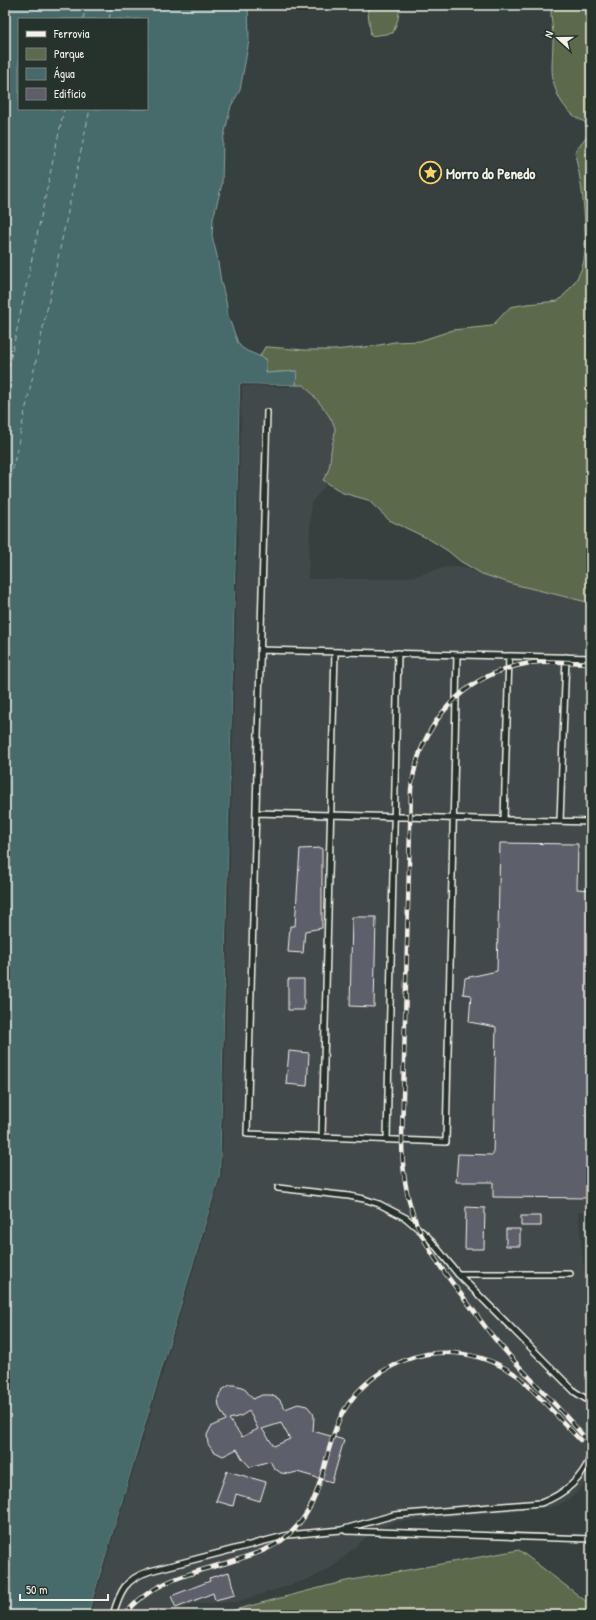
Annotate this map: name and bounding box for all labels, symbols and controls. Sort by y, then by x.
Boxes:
legend [18,18,148,110]
north arrow [538,18,578,58]
text: Ferrovia [53,25,90,42]
text: N [541,29,556,40]
text: Parque [54,45,84,62]
text: Água [54,65,75,82]
text: Edifício [54,85,86,102]
place icon: Morro do Penedo [417,160,443,186]
place label: Morro do Penedo [446,163,535,184]
scale bar [20,1576,108,1602]
text: 50 m [26,1581,47,1598]

